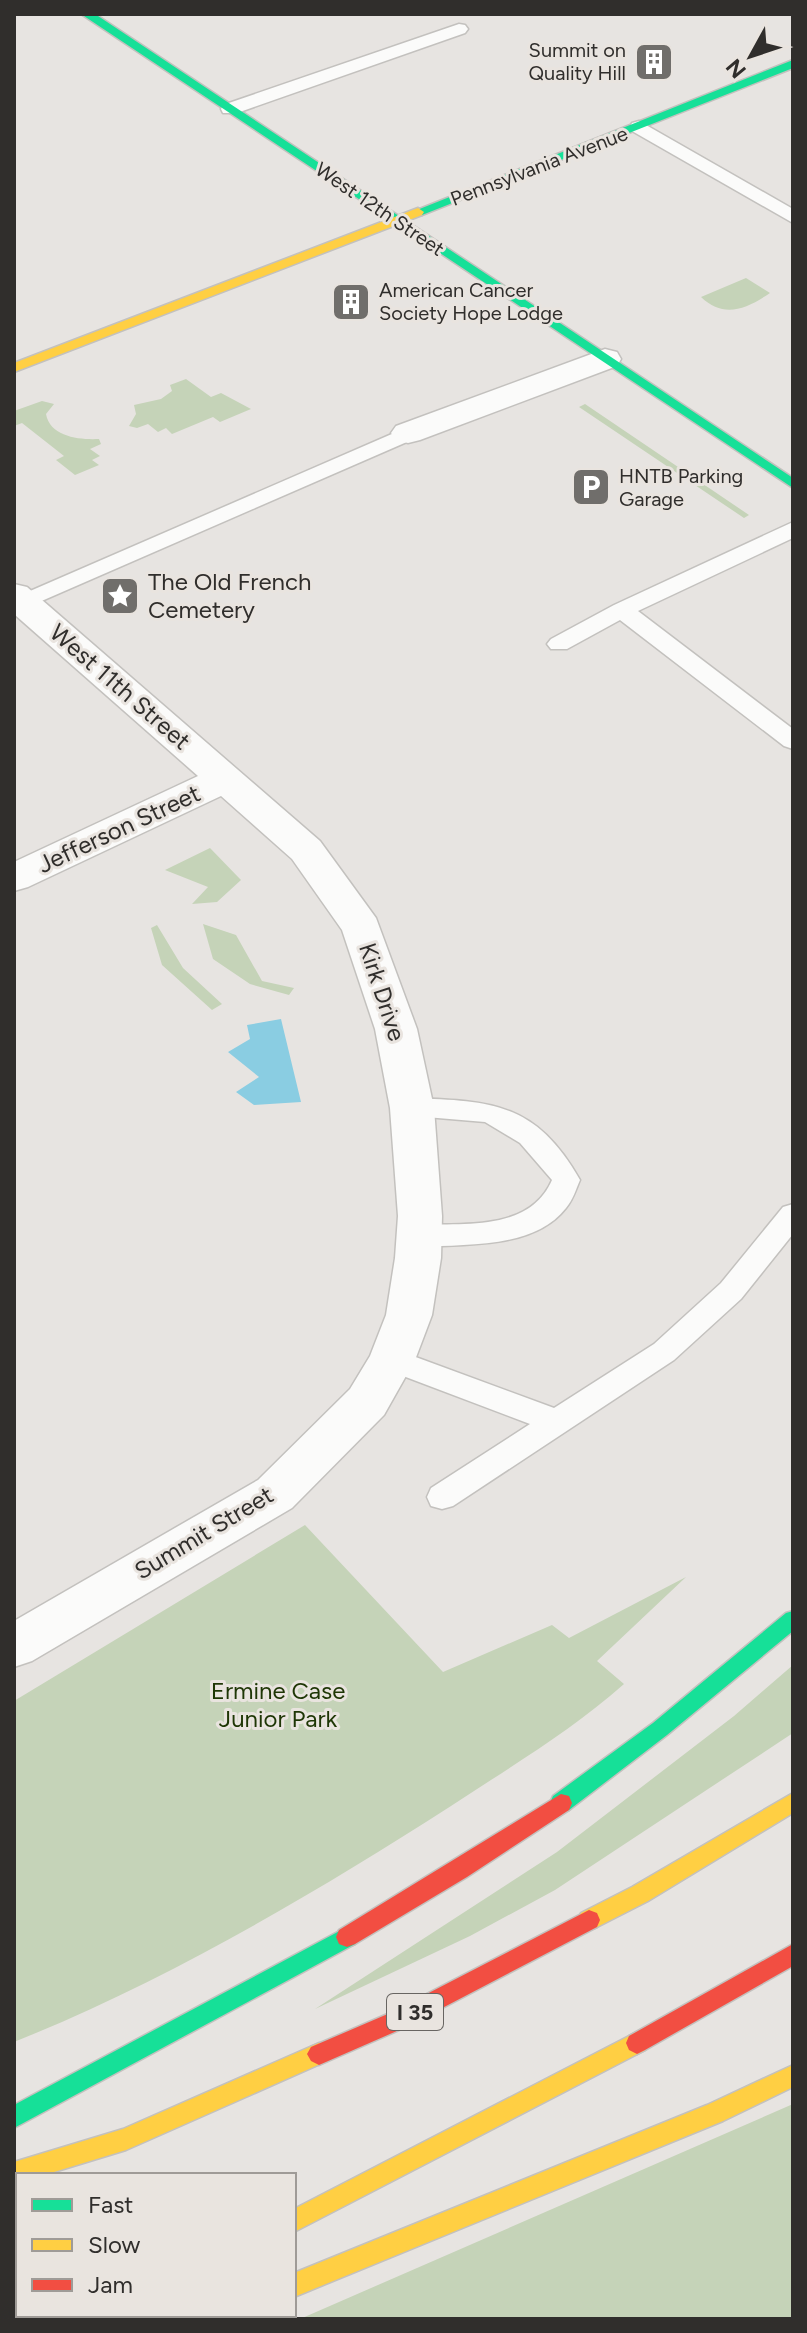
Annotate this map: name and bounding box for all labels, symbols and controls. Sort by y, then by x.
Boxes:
north arrow [711,16,791,96]
place label: Summit on Quality Hill [529,38,626,85]
building icon: Summit on Quality Hill [633,41,675,83]
text: N [720,53,752,84]
street label: Pennsylvania Avenue [447,121,631,211]
street label: West 12th Street [311,157,449,261]
place label: American Cancer Society Hope Lodge [379,278,563,325]
building icon: American Cancer Society Hope Lodge [330,281,372,323]
place label: HNTB Parking Garage [619,464,743,511]
parking icon: HNTB Parking Garage [570,466,612,508]
place label: The Old French Cemetery [148,567,311,624]
place icon: The Old French Cemetery [99,575,141,617]
street label: West 11th Street [44,618,197,756]
street label: Jefferson Street [33,778,205,879]
street label: Kirk Drive [353,939,412,1045]
street label: Summit Street [129,1480,278,1585]
park label: Ermine Case Junior Park [211,1676,345,1733]
road number: I 35 [387,1994,443,2030]
legend [16,2173,296,2317]
text: Fast [88,2190,133,2219]
text: Slow [88,2230,141,2259]
text: Jam [88,2270,133,2299]

